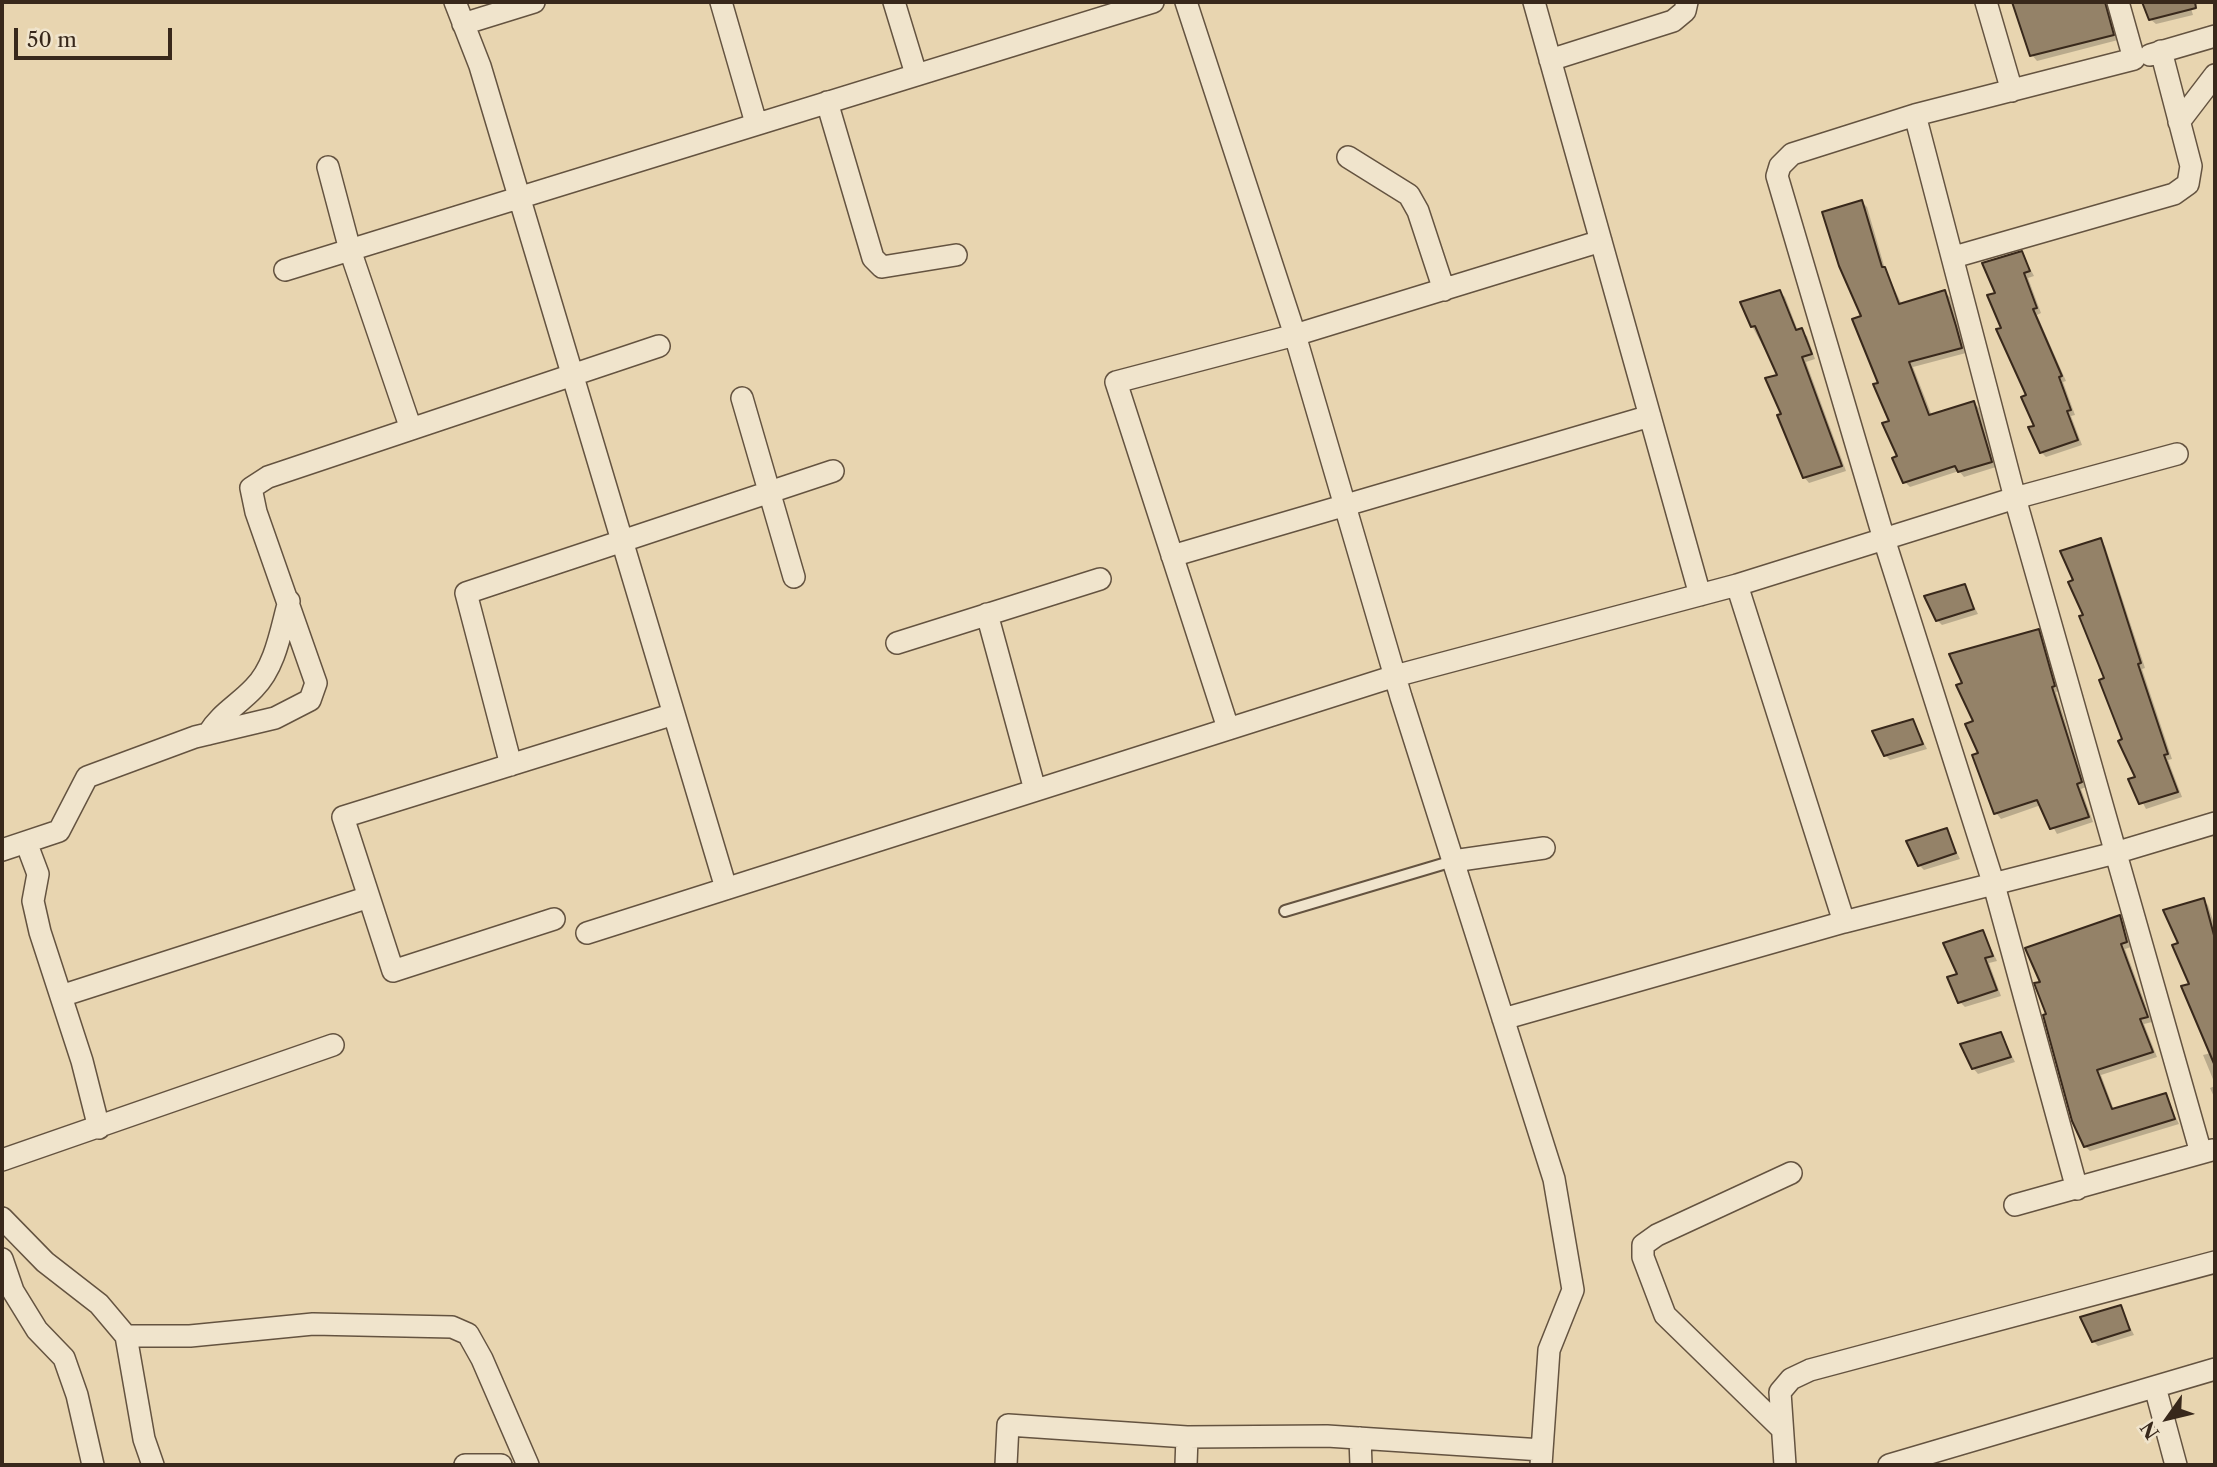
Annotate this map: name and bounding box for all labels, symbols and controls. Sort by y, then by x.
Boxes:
scale bar [18,14,175,58]
text: 50 m [27,27,77,52]
north arrow [2133,1383,2203,1453]
text: N [2136,1417,2164,1443]

